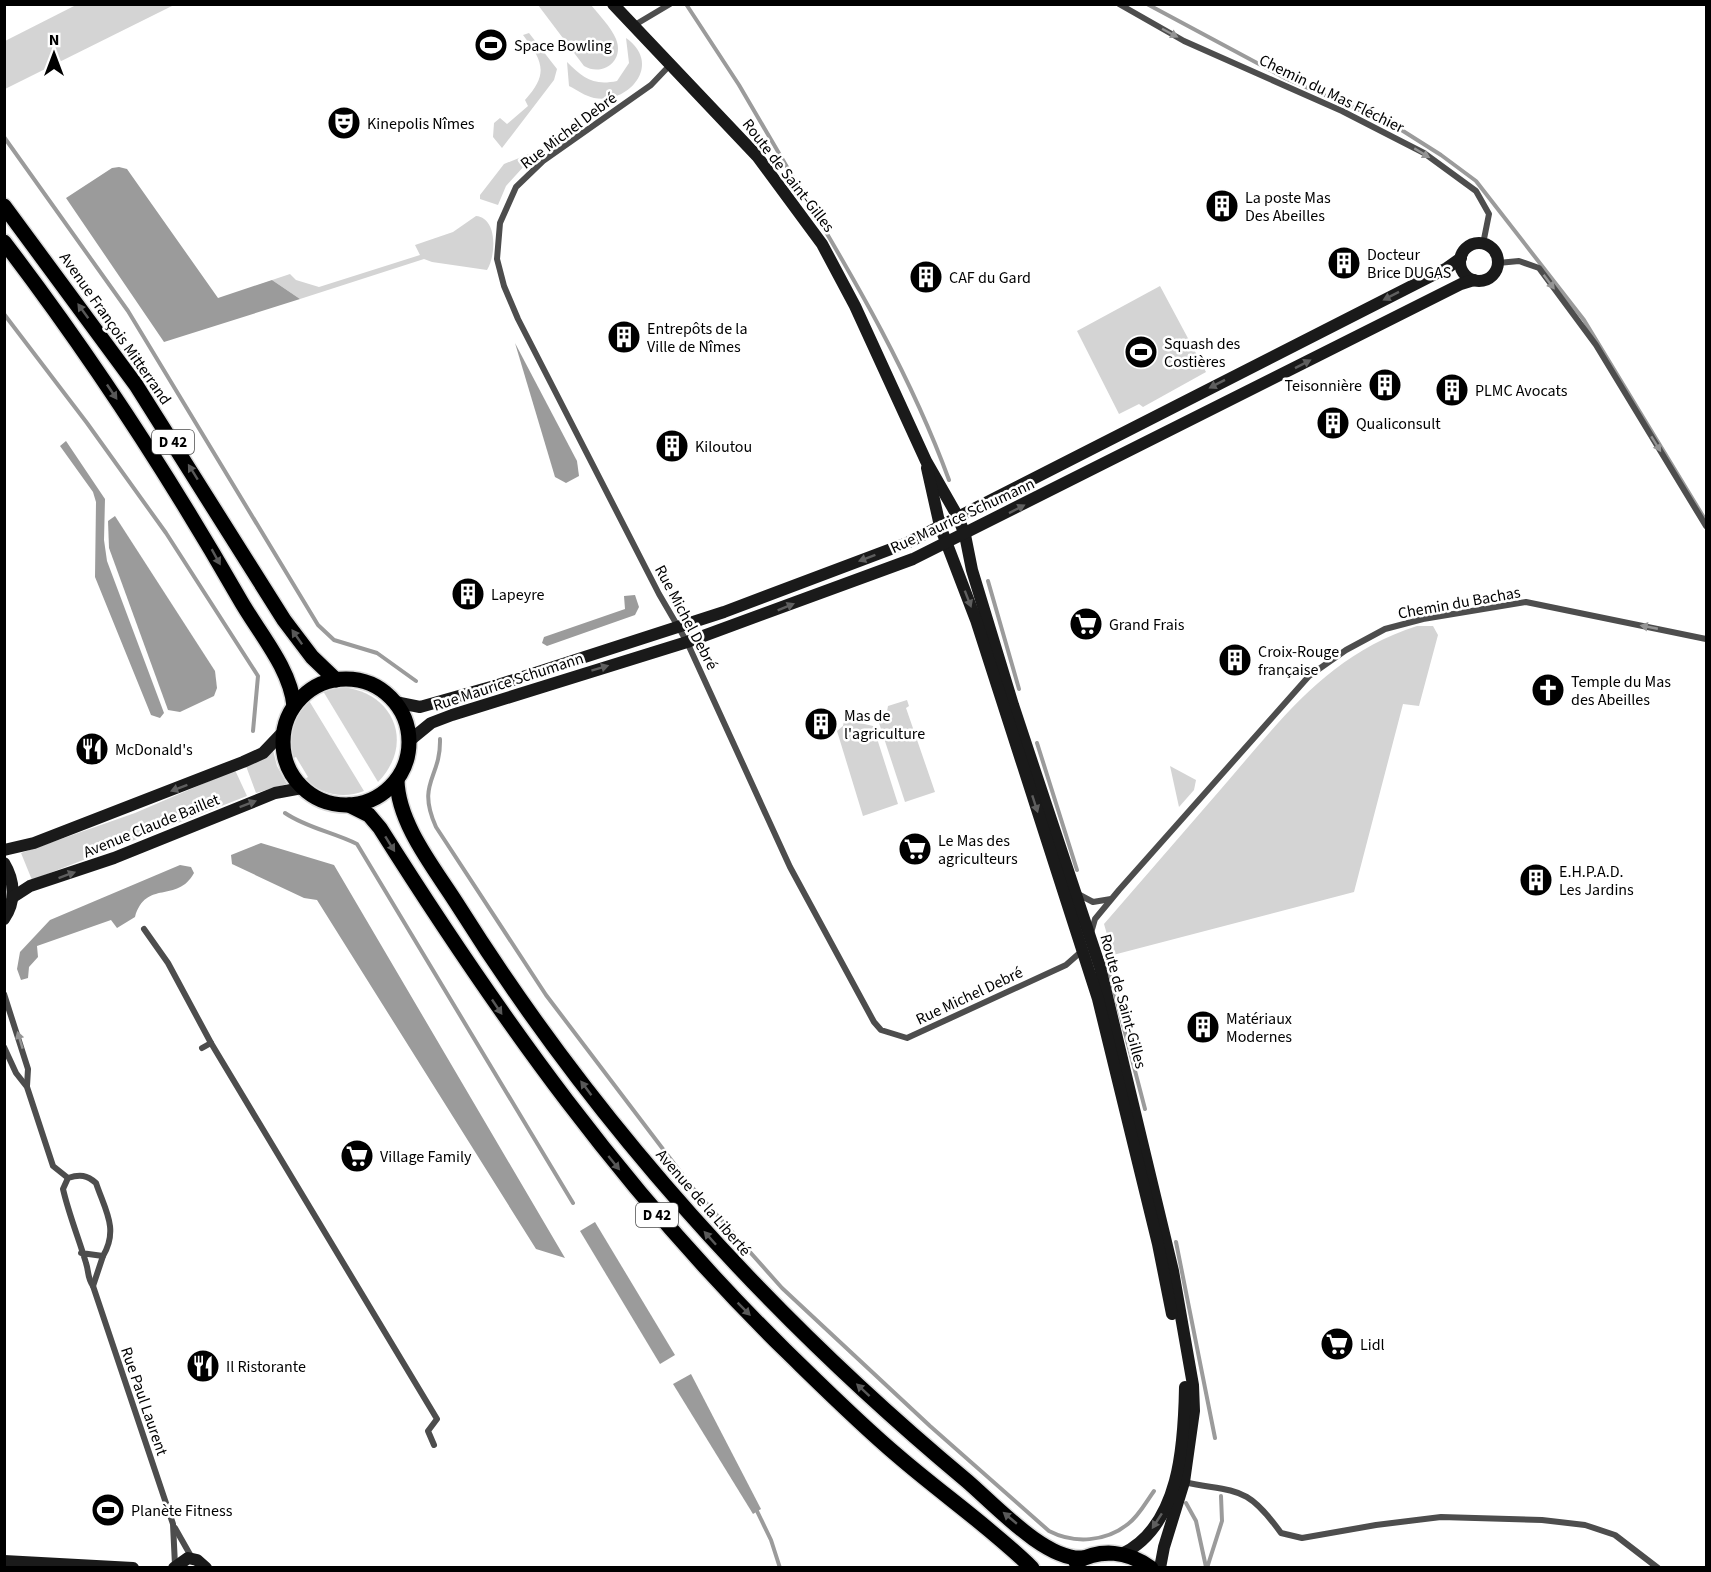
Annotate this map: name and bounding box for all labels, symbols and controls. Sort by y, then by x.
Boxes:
north arrow [24,24,84,84]
sports icon: Space Bowling [473,27,509,63]
one-way arrow [1162,28,1179,38]
text: N [49,29,59,51]
place label: Space Bowling [514,35,612,57]
street label: Chemin du Mas Fléchier [1255,49,1408,139]
street label: Rue Michel Debré [516,87,621,174]
theatre icon: Kinepolis Nîmes [326,105,362,141]
place label: Kinepolis Nîmes [367,113,475,135]
street label: Route de Saint-Gilles [737,114,840,237]
one-way arrow [1414,147,1430,158]
place label: La poste Mas Des Abeilles [1245,187,1331,227]
building icon: La poste Mas Des Abeilles [1204,188,1240,224]
place label: Docteur Brice DUGAS [1367,244,1451,284]
building icon: Docteur Brice DUGAS [1326,245,1362,281]
street label: Avenue François Mitterrand [54,248,176,409]
building icon: CAF du Gard [908,259,944,295]
place label: CAF du Gard [949,267,1031,289]
one-way arrow [1542,274,1554,289]
one-way arrow [1382,291,1399,301]
one-way arrow [78,303,90,318]
place label: Entrepôts de la Ville de Nîmes [647,318,748,358]
building icon: Entrepôts de la Ville de Nîmes [606,319,642,355]
place label: Squash des Costières [1164,333,1241,373]
sports icon: Squash des Costières [1123,334,1159,370]
one-way arrow [1295,359,1312,369]
building icon: Teisonnière [1367,367,1403,403]
building icon: PLMC Avocats [1434,372,1470,408]
place label: Teisonnière [1285,375,1362,397]
one-way arrow [1209,379,1226,389]
place label: PLMC Avocats [1475,380,1568,402]
one-way arrow [106,384,117,400]
building icon: Qualiconsult [1315,405,1351,441]
place label: Qualiconsult [1356,413,1441,435]
building icon: Kiloutou [654,428,690,464]
road number: D 42 [152,430,194,454]
place label: Kiloutou [695,436,752,458]
one-way arrow [1651,436,1662,452]
one-way arrow [187,464,198,480]
street label: Rue Maurice Schumann [887,473,1038,559]
one-way arrow [1008,504,1025,513]
one-way arrow [211,549,221,566]
one-way arrow [858,554,876,563]
street label: Rue Michel Debré [649,561,723,674]
building icon: Lapeyre [450,576,486,612]
street label: Chemin du Bachas [1396,581,1522,625]
place label: Lapeyre [491,584,545,606]
one-way arrow [963,590,973,608]
one-way arrow [777,602,795,612]
supermarket icon: Grand Frais [1068,606,1104,642]
place label: Grand Frais [1109,614,1185,636]
one-way arrow [1640,622,1659,631]
one-way arrow [291,630,303,645]
place label: Croix-Rouge française [1258,641,1339,681]
building icon: Croix-Rouge française [1217,642,1253,678]
street label: Rue Maurice Schumann [430,647,586,717]
one-way arrow [591,663,609,672]
place label: Temple du Mas des Abeilles [1571,671,1671,711]
church icon: Temple du Mas des Abeilles [1530,672,1566,708]
place label: Mas de l'agriculture [844,705,925,745]
building icon: Mas de l'agriculture [803,706,839,742]
restaurant icon: McDonald's [74,731,110,767]
place label: McDonald's [115,739,193,761]
one-way arrow [170,784,188,793]
street label: Avenue Claude Baillet [80,788,223,863]
one-way arrow [1031,795,1040,813]
one-way arrow [239,799,257,808]
place label: Le Mas des agriculteurs [938,830,1018,870]
supermarket icon: Le Mas des agriculteurs [897,831,933,867]
one-way arrow [385,836,396,852]
place label: E.H.P.A.D. Les Jardins [1559,861,1634,901]
building icon: E.H.P.A.D. Les Jardins [1518,862,1554,898]
one-way arrow [58,870,76,880]
street label: Route de Saint-Gilles [1094,931,1152,1071]
street label: Rue Michel Debré [912,961,1027,1030]
one-way arrow [491,999,503,1015]
place label: Matériaux Modernes [1226,1008,1292,1048]
building icon: Matériaux Modernes [1185,1009,1221,1045]
one-way arrow [15,1031,24,1049]
one-way arrow [580,1080,592,1095]
supermarket icon: Village Family [339,1138,375,1174]
street label: Avenue de la Liberté [651,1144,756,1261]
place label: Village Family [380,1146,472,1168]
one-way arrow [608,1155,621,1171]
road number: D 42 [636,1203,678,1227]
one-way arrow [704,1231,717,1246]
one-way arrow [737,1301,751,1316]
supermarket icon: Lidl [1319,1326,1355,1362]
place label: Lidl [1360,1334,1385,1356]
street label: Rue Paul Laurent [115,1344,173,1459]
restaurant icon: Il Ristorante [185,1348,221,1384]
place label: Il Ristorante [226,1356,306,1378]
one-way arrow [856,1384,870,1398]
sports icon: Planète Fitness [90,1492,126,1528]
place label: Planète Fitness [131,1500,233,1522]
one-way arrow [1003,1512,1018,1525]
one-way arrow [1152,1513,1163,1529]

